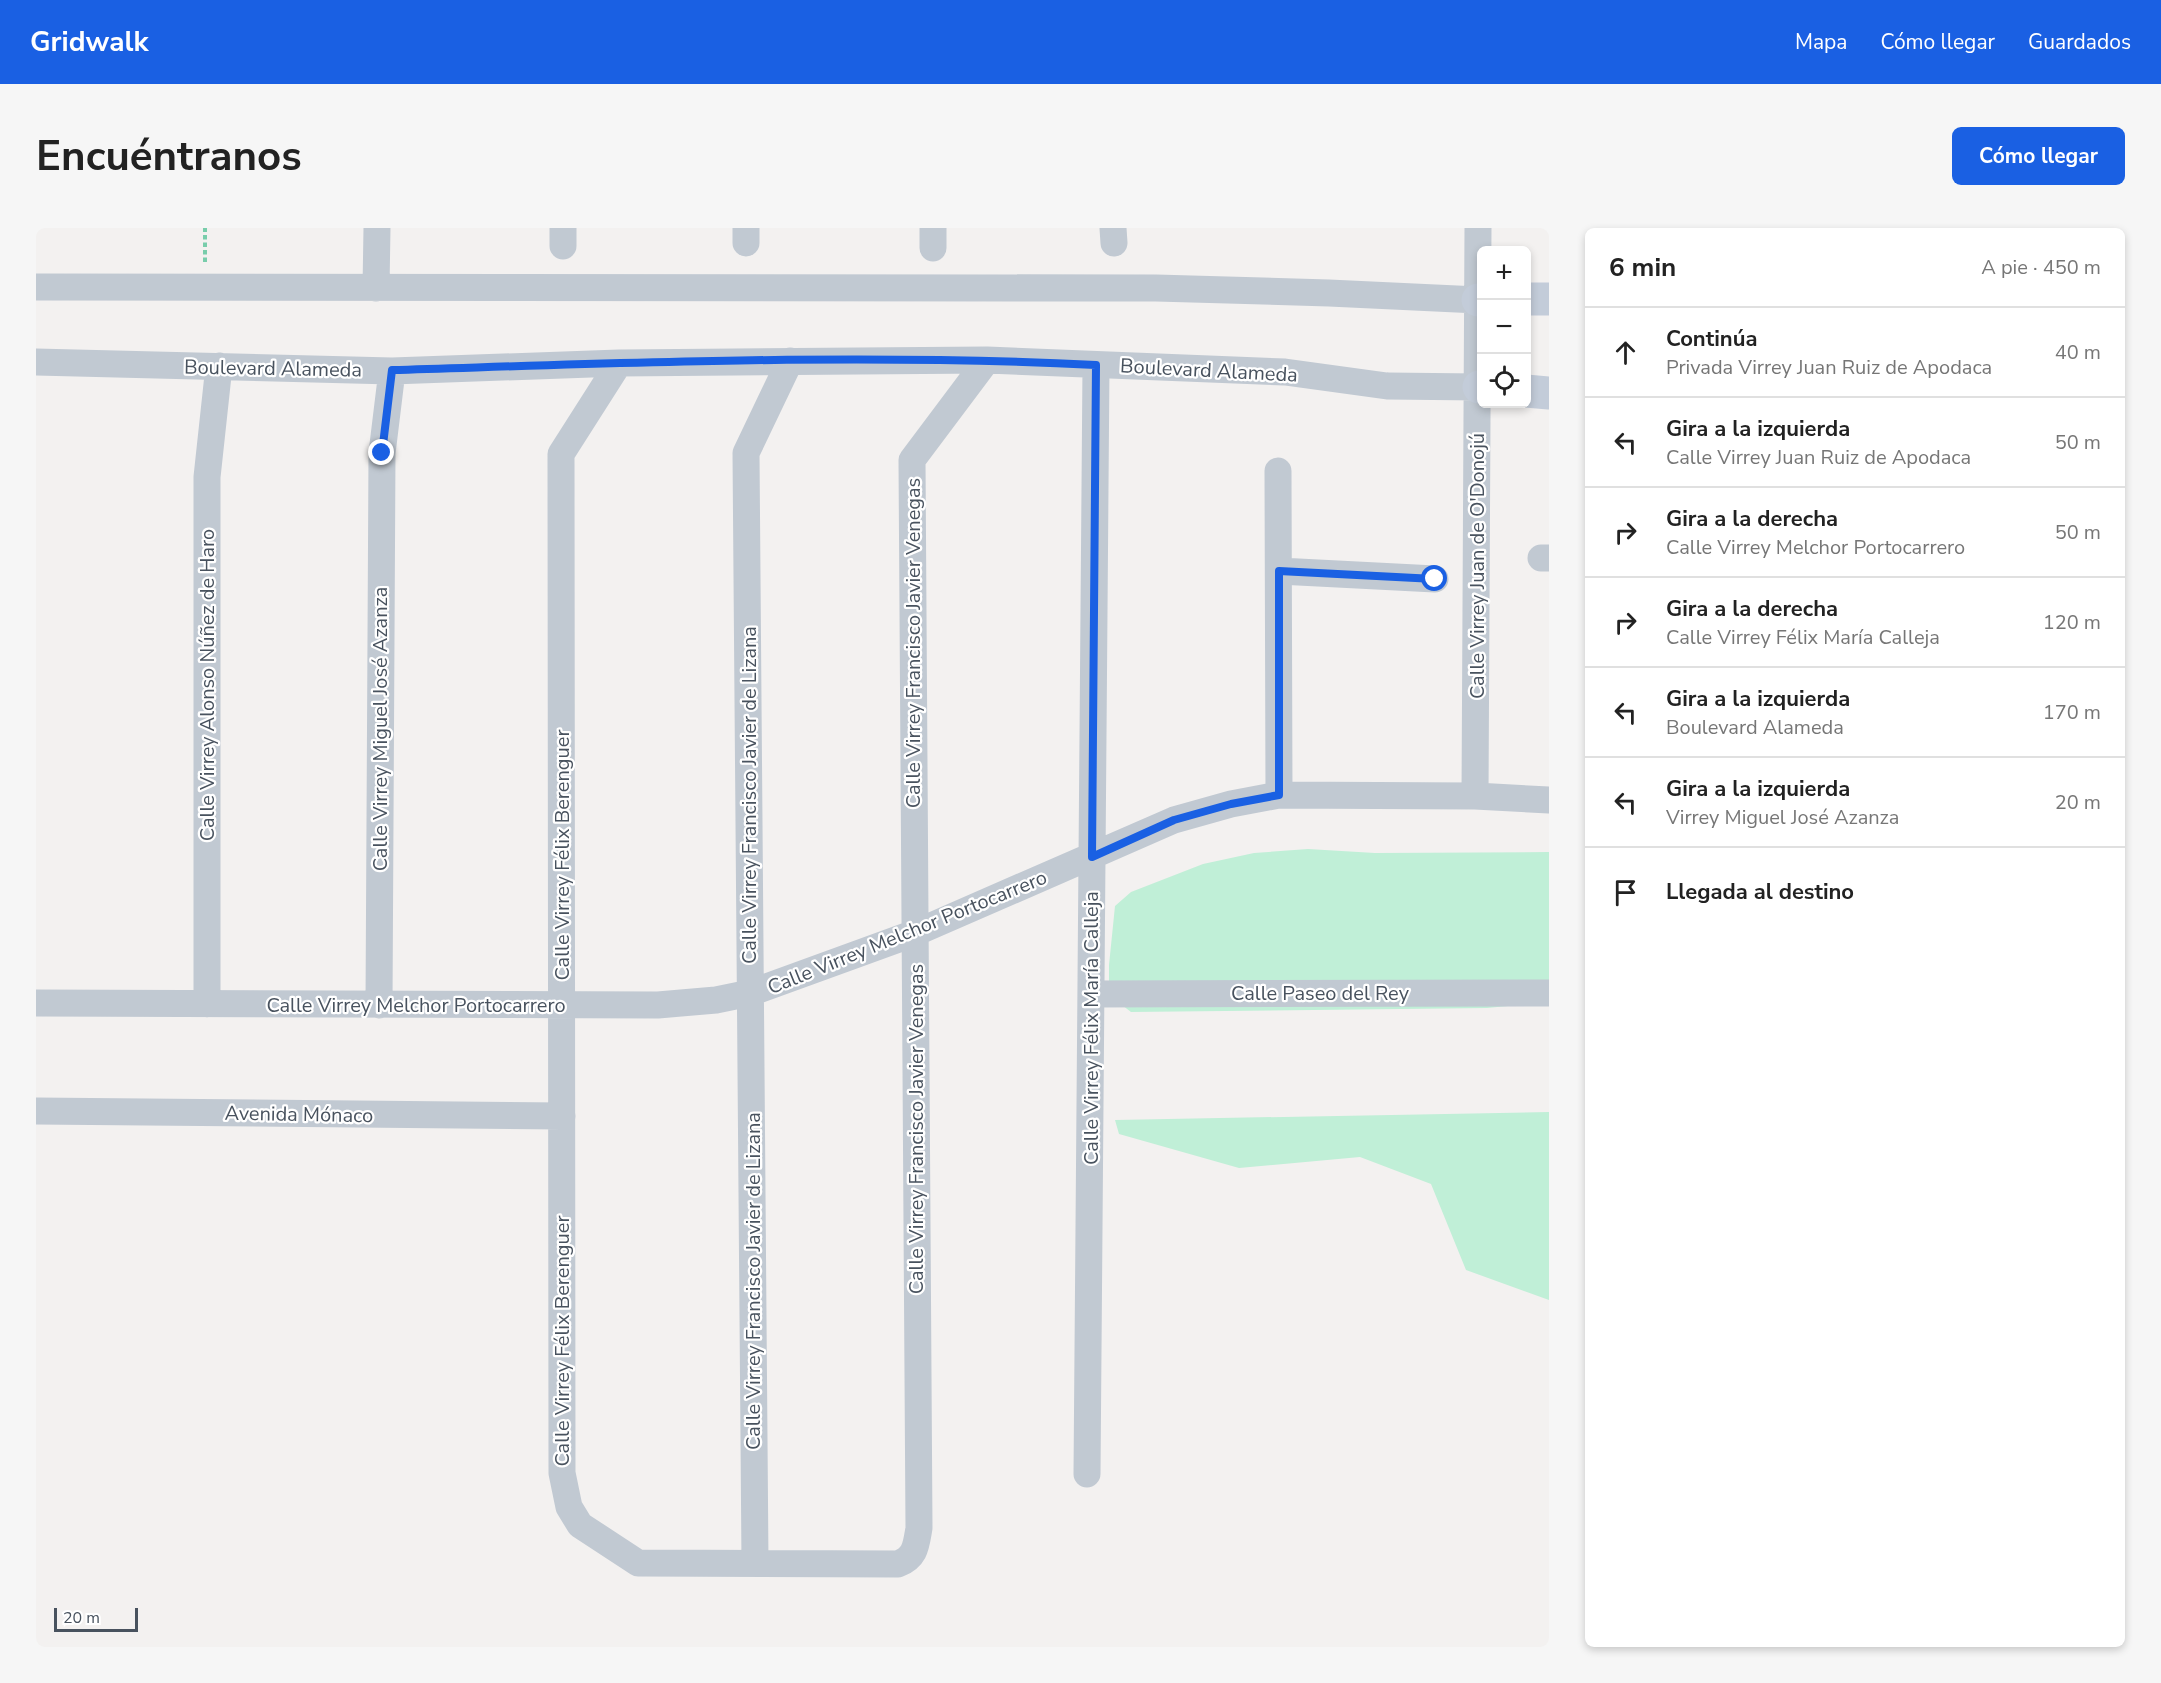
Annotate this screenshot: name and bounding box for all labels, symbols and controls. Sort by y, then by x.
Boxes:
text: Gridwalk [30,23,148,61]
text: Mapa [1795,28,1847,56]
text: Cómo llegar [1880,28,1995,56]
text: Guardados [2028,28,2131,56]
button: Cómo llegar [1952,127,2125,185]
text: Encuéntranos [36,128,302,185]
map controls [1477,246,1531,408]
button: + [1477,246,1531,300]
text: 6 min [1609,250,1676,285]
text: A pie · 450 m [1981,254,2101,281]
button: − [1477,300,1531,354]
text: Continúa [1666,324,1757,354]
icon: ahead [1609,336,1642,369]
text: 40 m [2055,339,2101,366]
street label: Boulevard Alameda [1119,352,1298,389]
street label: Boulevard Alameda [184,353,362,384]
button: locate [1477,354,1531,408]
text: Privada Virrey Juan Ruiz de Apodaca [1666,354,1992,381]
text: Gira a la izquierda [1666,414,1850,444]
icon: left [1609,426,1642,459]
text: 50 m [2055,429,2101,456]
street label: Calle Virrey Juan de O'Donojú [1464,433,1491,699]
route end [368,439,394,465]
text: Calle Virrey Juan Ruiz de Apodaca [1666,444,1971,471]
street label: Calle Virrey Francisco Javier Venegas [900,478,927,808]
text: Gira a la derecha [1666,504,1838,534]
icon: right [1609,516,1642,549]
text: 50 m [2055,519,2101,546]
street label: Calle Virrey Alonso Núñez de Haro [194,529,221,841]
text: Calle Virrey Melchor Portocarrero [1666,534,1965,561]
route start [1421,565,1447,591]
street label: Calle Virrey Miguel José Azanza [367,587,394,871]
text: Gira a la derecha [1666,594,1838,624]
icon: right [1609,606,1642,639]
text: 120 m [2043,609,2101,636]
text: Calle Virrey Félix María Calleja [1666,624,1940,651]
street label: Calle Virrey Francisco Javier de Lizana [736,626,763,964]
text: Gira a la izquierda [1666,684,1850,714]
icon: left [1609,696,1642,729]
text: 170 m [2043,699,2101,726]
text: Boulevard Alameda [1666,714,1844,741]
street label: Calle Virrey Félix Berenguer [549,729,576,981]
text: Gira a la izquierda [1666,774,1850,804]
icon: left [1609,786,1642,819]
text: 20 m [2055,789,2101,816]
text: Virrey Miguel José Azanza [1666,804,1899,831]
street label: Calle Virrey Melchor Portocarrero [763,864,1051,1001]
icon: arrive [1609,876,1642,909]
text: Llegada al destino [1666,877,1854,907]
street label: Calle Virrey Félix María Calleja [1078,891,1105,1165]
street label: Calle Virrey Francisco Javier Venegas [903,964,930,1294]
street label: Calle Paseo del Rey [1231,980,1410,1007]
street label: Calle Virrey Melchor Portocarrero [266,992,566,1019]
street label: Avenida Mónaco [224,1100,374,1129]
street label: Calle Virrey Francisco Javier de Lizana [740,1112,767,1450]
street label: Calle Virrey Félix Berenguer [549,1215,576,1467]
scale bar [54,1605,138,1632]
text: 20 m [63,1607,100,1629]

